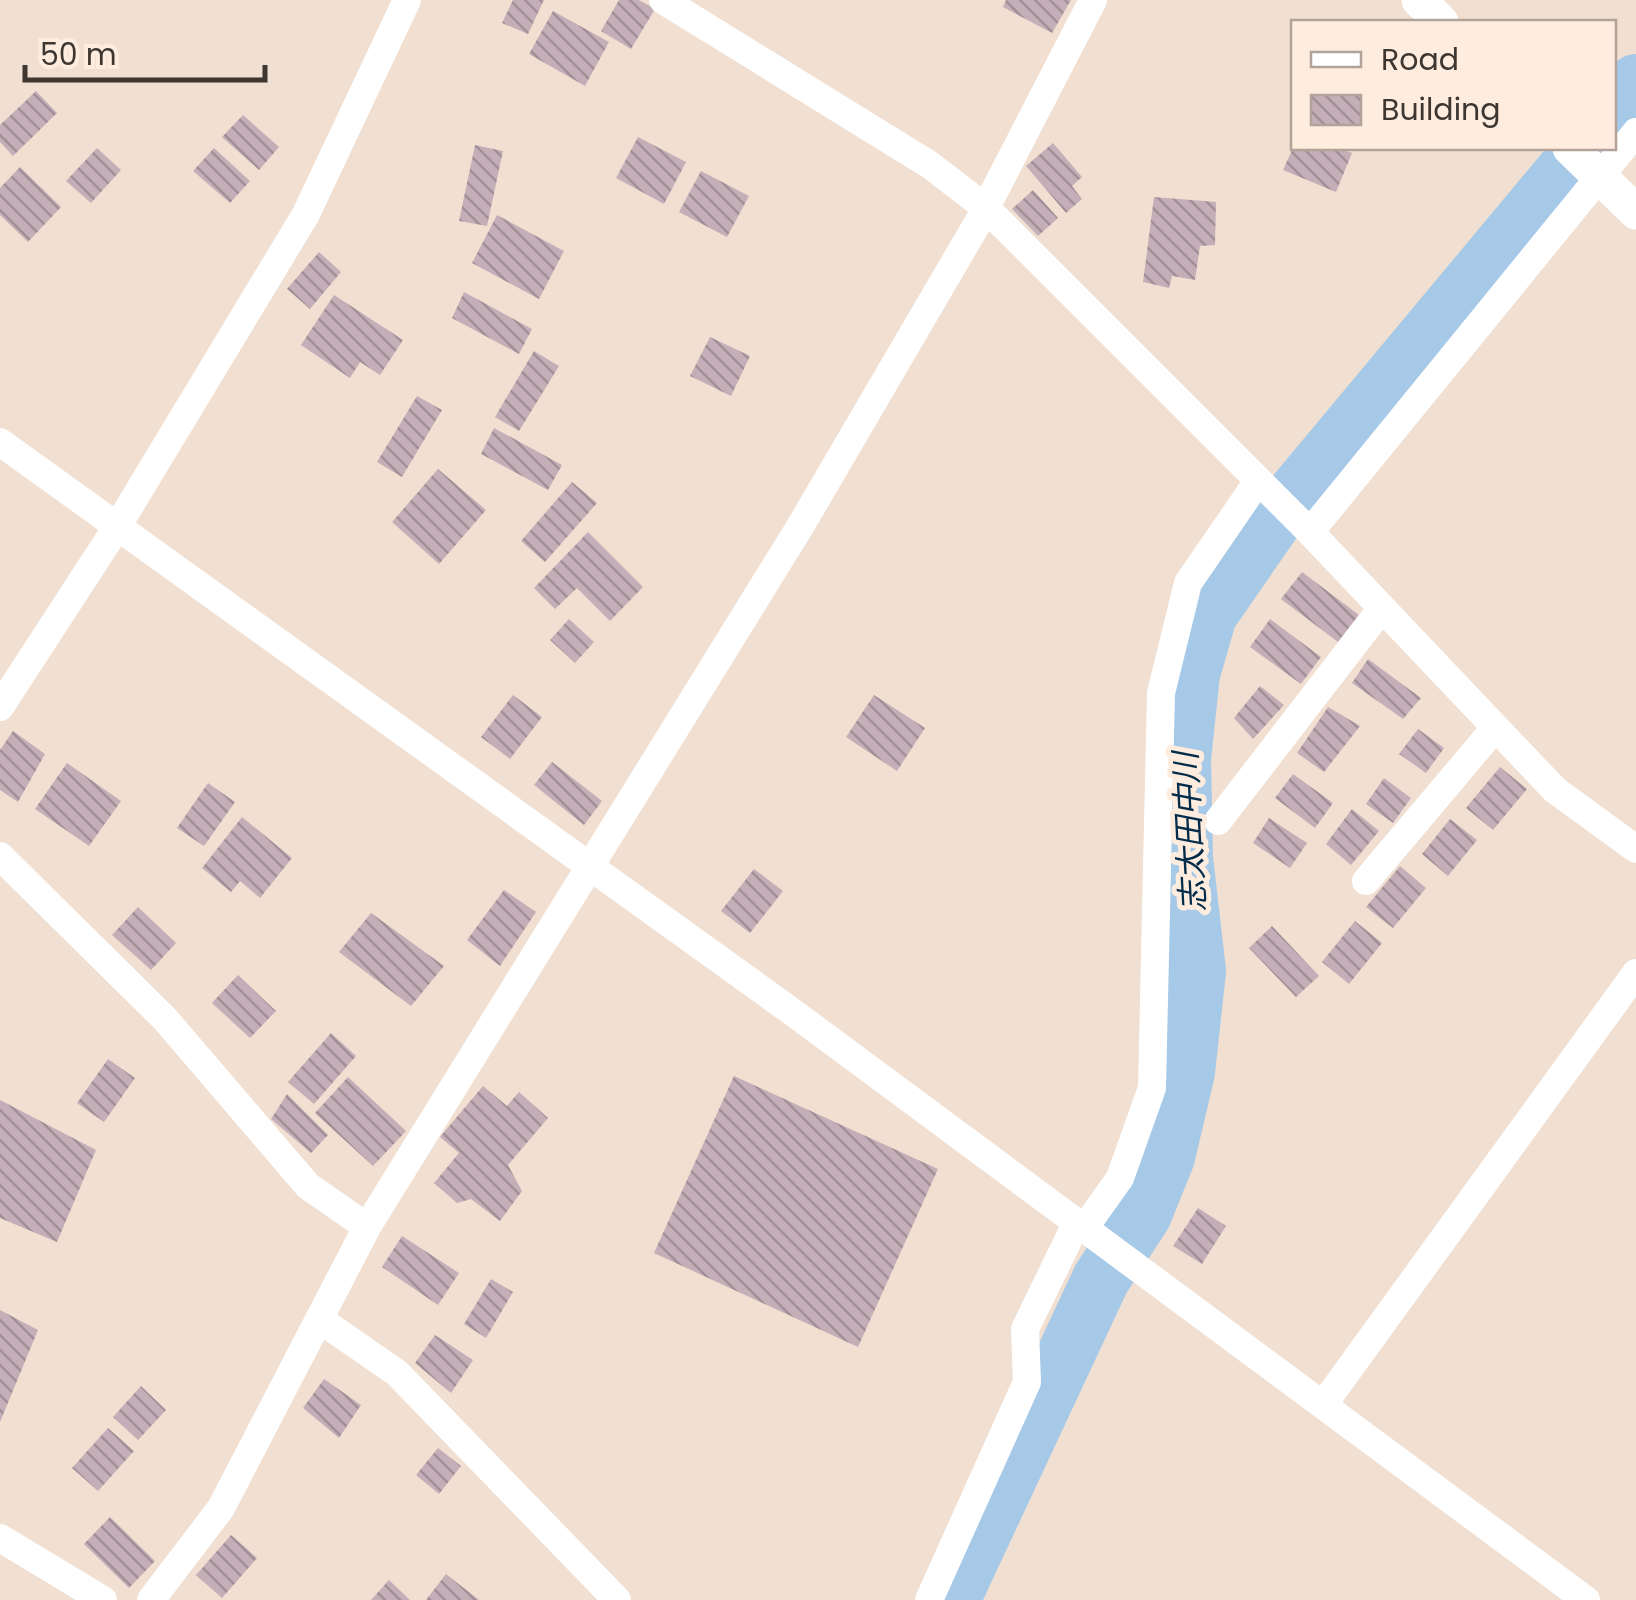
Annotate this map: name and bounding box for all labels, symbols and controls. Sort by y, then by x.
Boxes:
scale bar [25,20,265,82]
legend [1291,20,1616,150]
text: 50 m [40,33,117,76]
text: Road [1381,38,1459,81]
text: Building [1381,88,1501,131]
water label: 志太田中川 [1162,748,1216,913]

